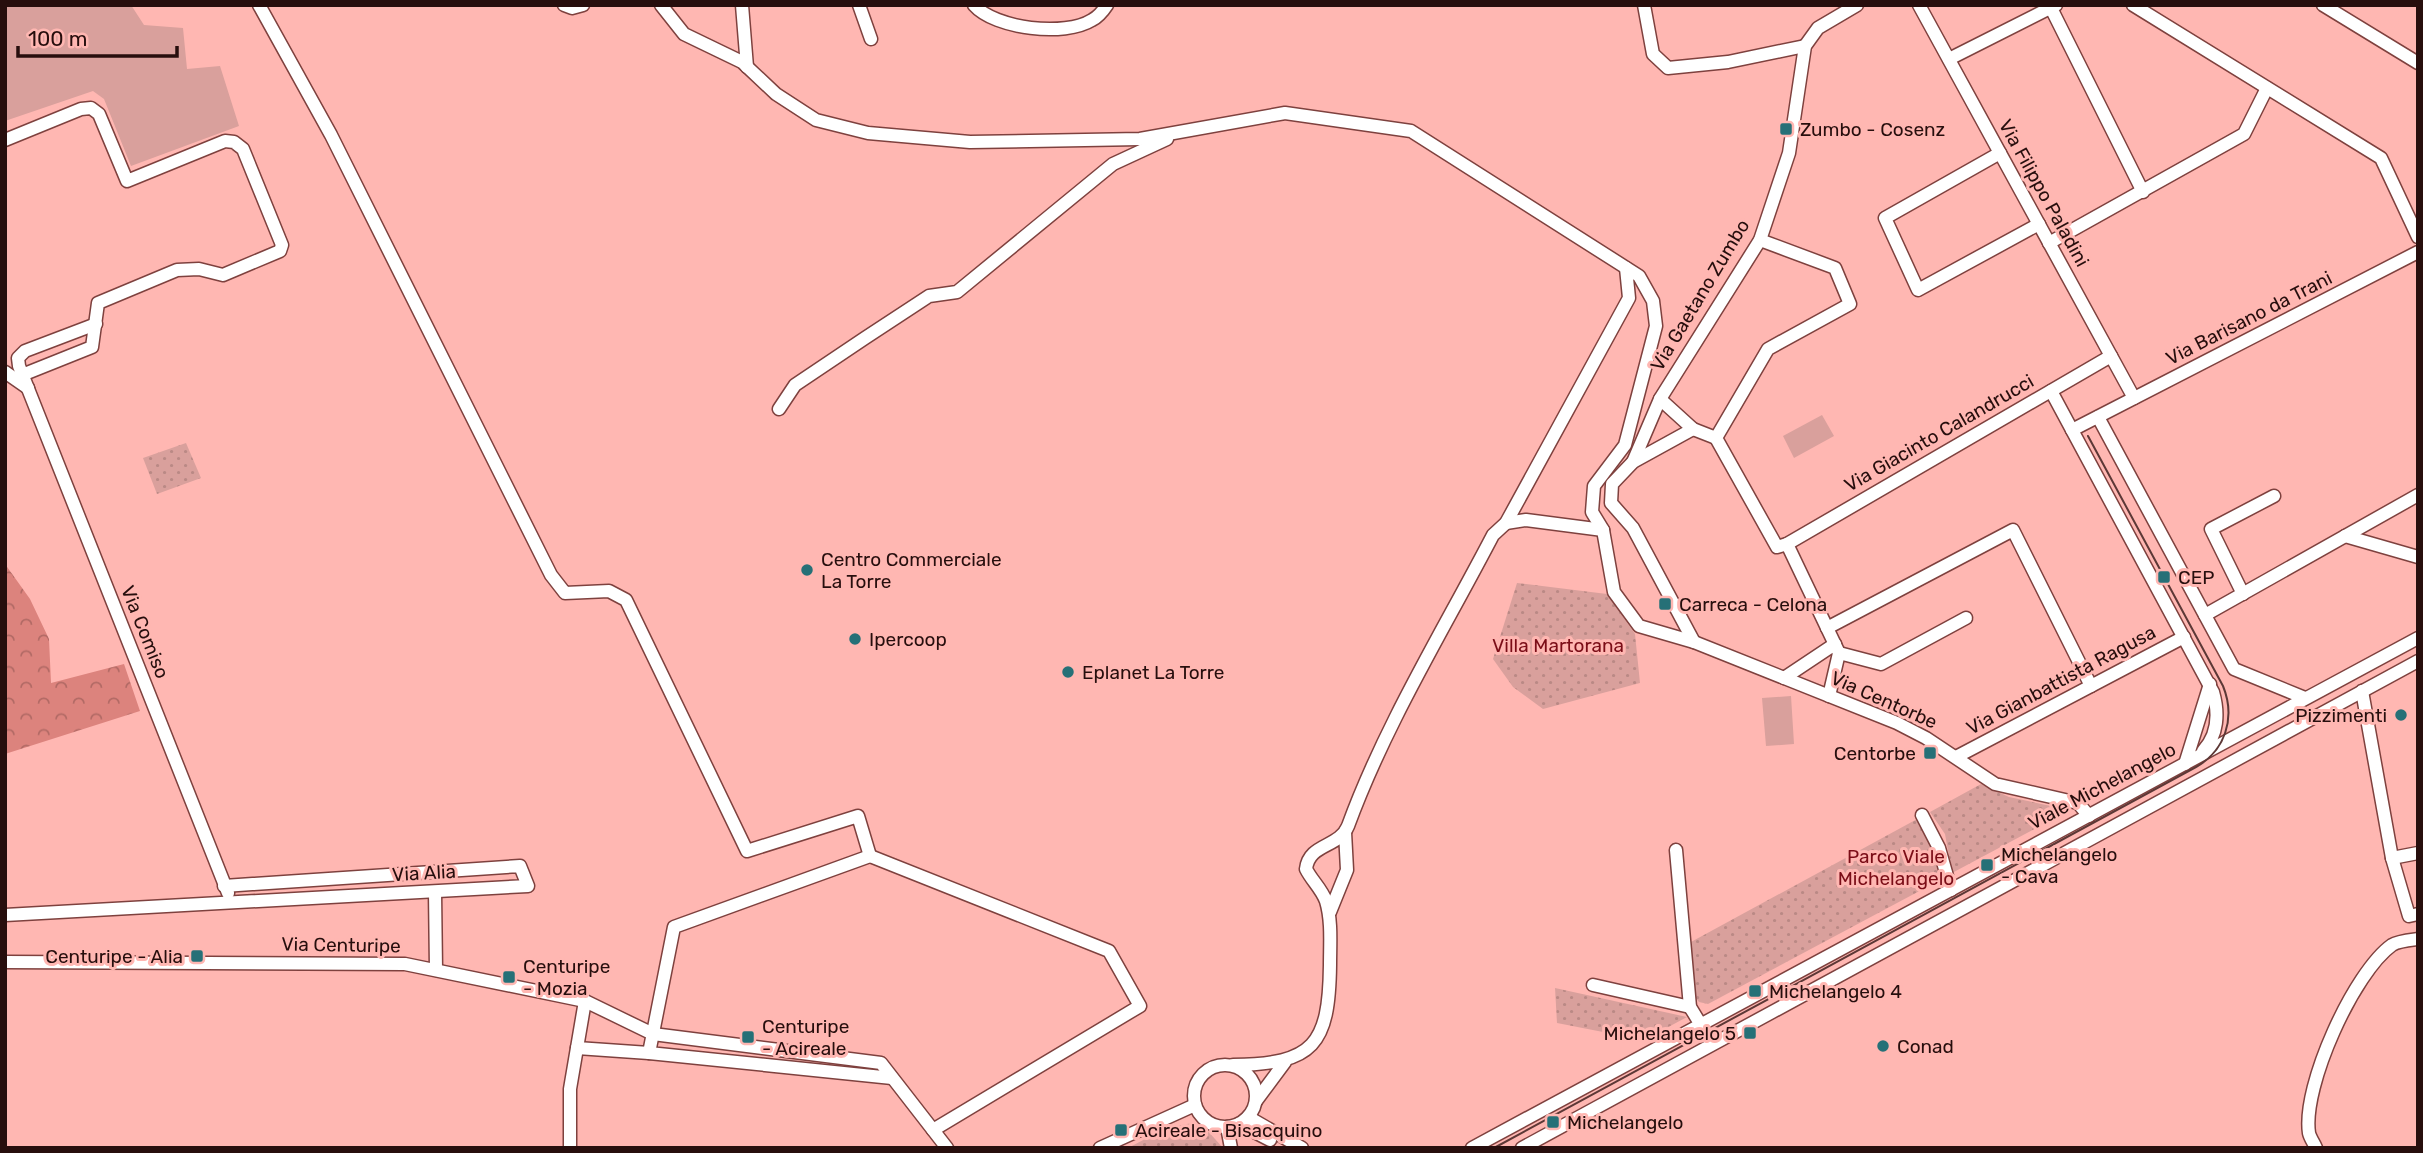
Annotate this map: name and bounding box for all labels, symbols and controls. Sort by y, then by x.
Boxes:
scale bar [18,14,177,58]
text: 100 m [28,26,87,51]
street label: Via Filippo Paladini [1994,115,2094,271]
place label: Zumbo - Cosenz [1800,118,1945,141]
marker: Zumbo - Cosenz [1778,121,1794,137]
street label: Via Gaetano Zumbo [1646,215,1754,375]
street label: Via Barisano da Trani [2162,266,2336,370]
street label: Via Giacinto Calandrucci [1840,369,2038,497]
place label: Centro Commerciale La Torre [821,548,1002,593]
marker: Centro Commerciale La Torre [799,562,815,578]
place label: CEP [2178,566,2214,589]
marker: CEP [2156,569,2172,585]
street label: Via Comiso [116,582,174,682]
place label: Carreca - Celona [1679,593,1827,616]
marker: Carreca - Celona [1657,596,1673,612]
street label: Via Gianbattista Ragusa [1962,620,2160,740]
place label: Ipercoop [869,628,947,651]
marker: Ipercoop [847,631,863,647]
park label: Villa Martorana [1492,634,1624,657]
place label: Eplanet La Torre [1082,661,1224,684]
marker: Eplanet La Torre [1060,664,1076,680]
street label: Via Centorbe [1827,666,1941,734]
place label: Pizzimenti [2295,704,2387,727]
marker: Pizzimenti [2393,707,2409,723]
street label: Viale Michelangelo [2024,737,2180,835]
place label: Centorbe [1834,742,1916,765]
marker: Centorbe [1922,745,1938,761]
place label: Michelangelo - Cava [2001,843,2118,888]
park label: Parco Viale Michelangelo [1838,845,1954,890]
marker: Michelangelo - Cava [1979,857,1995,873]
street label: Via Alia [391,860,457,886]
street label: Via Centuripe [281,932,401,958]
place label: Centuripe - Alia [45,945,183,968]
marker: Centuripe - Alia [189,948,205,964]
place label: Centuripe - Mozia [523,955,610,1000]
marker: Centuripe - Mozia [501,969,517,985]
place label: Michelangelo 4 [1769,980,1902,1003]
marker: Michelangelo 4 [1747,983,1763,999]
place label: Centuripe - Acireale [762,1015,849,1060]
place label: Michelangelo 5 [1604,1022,1736,1045]
marker: Michelangelo 5 [1742,1025,1758,1041]
marker: Centuripe - Acireale [740,1029,756,1045]
place label: Conad [1897,1035,1954,1058]
marker: Conad [1875,1038,1891,1054]
place label: Michelangelo [1567,1111,1684,1134]
marker: Michelangelo [1545,1114,1561,1130]
place label: Acireale - Bisacquino [1135,1119,1322,1142]
marker: Acireale - Bisacquino [1113,1122,1129,1138]

